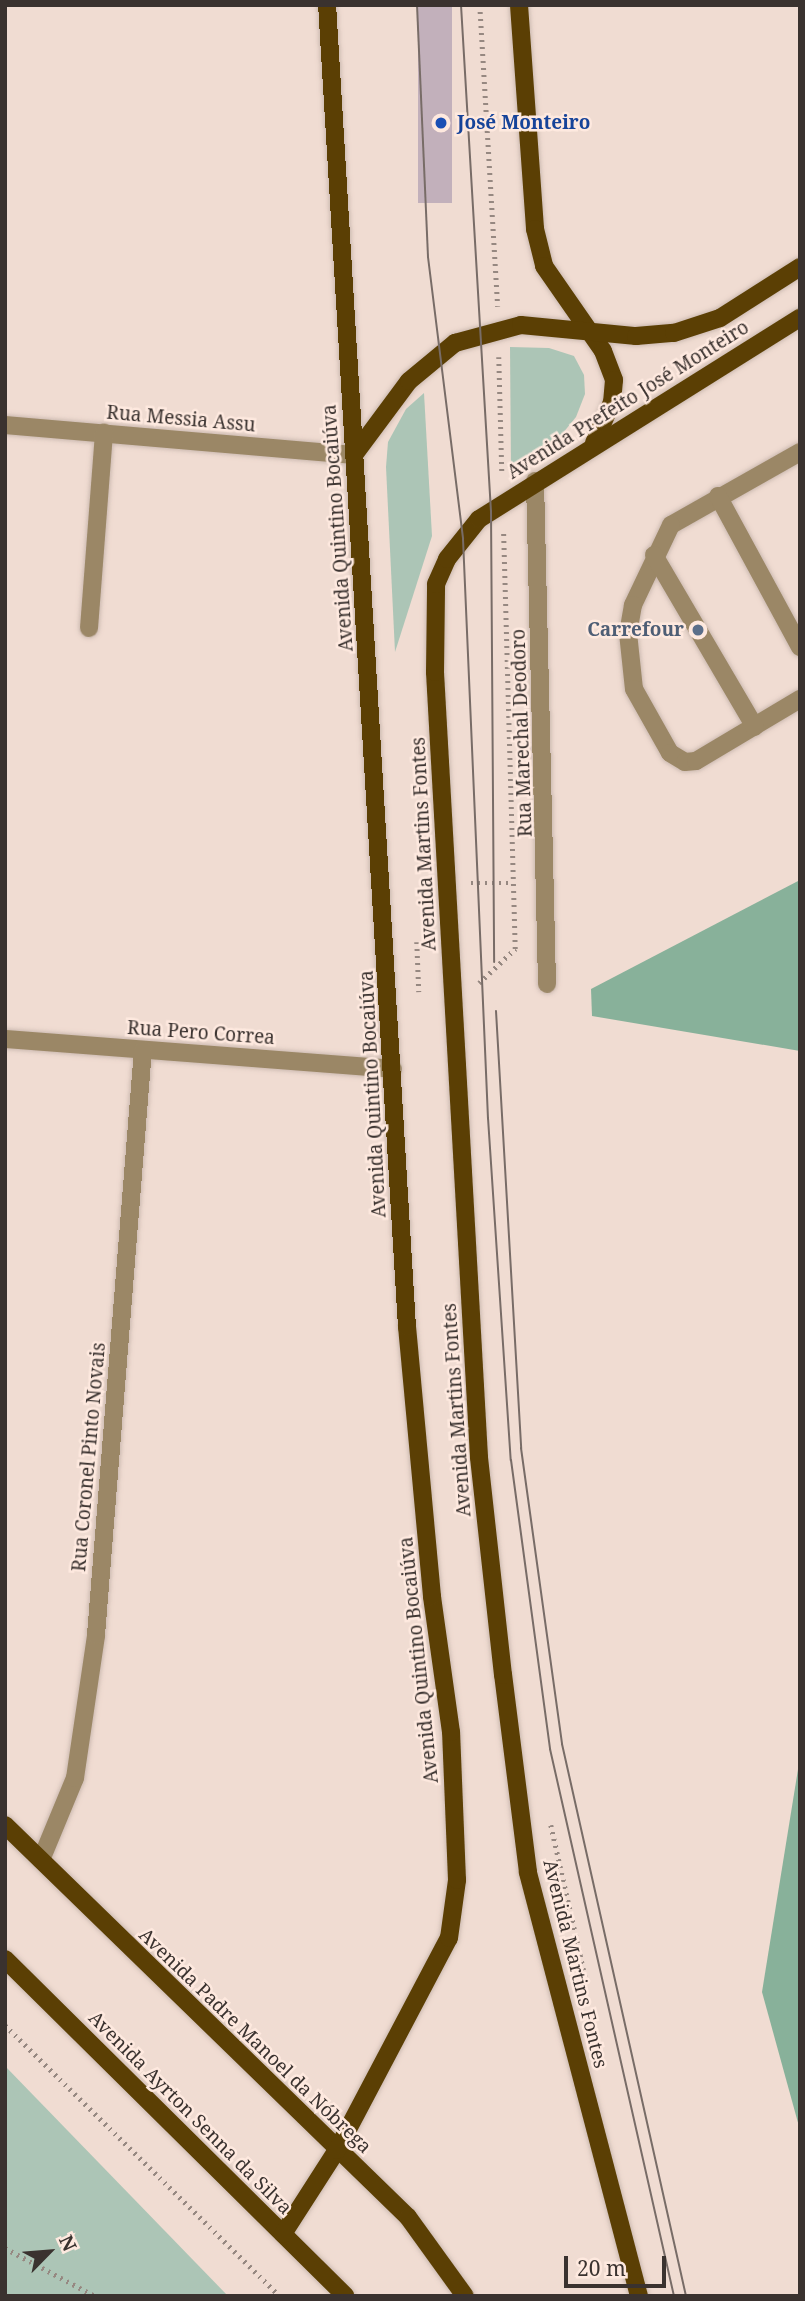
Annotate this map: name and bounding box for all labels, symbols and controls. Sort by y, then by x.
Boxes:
place label: José Monteiro [457,112,590,134]
marker: José Monteiro [431,113,451,133]
street label: Avenida Prefeito José Monteiro [503,316,753,484]
street label: Rua Messia Assu [105,401,257,437]
street label: Avenida Quintino Bocaiúva [318,404,358,652]
place label: Carrefour [587,619,684,641]
marker: Carrefour [690,622,706,638]
street label: Rua Marechal Deodoro [507,629,537,837]
street label: Avenida Martins Fontes [407,736,441,952]
street label: Avenida Quintino Bocaiúva [355,970,391,1218]
street label: Rua Pero Correa [126,1016,276,1050]
street label: Avenida Martins Fontes [438,1302,476,1518]
street label: Rua Coronel Pinto Novais [68,1341,110,1573]
street label: Avenida Quintino Bocaiúva [395,1536,443,1784]
street label: Avenida Martins Fontes [538,1857,612,2071]
street label: Avenida Padre Manoel da Nóbrega [134,1924,376,2158]
street label: Avenida Ayrton Senna da Silva [84,2007,296,2219]
north arrow [14,2217,84,2287]
text: N [53,2231,83,2255]
scale bar [567,2242,668,2286]
text: 20 m [577,2254,626,2282]

